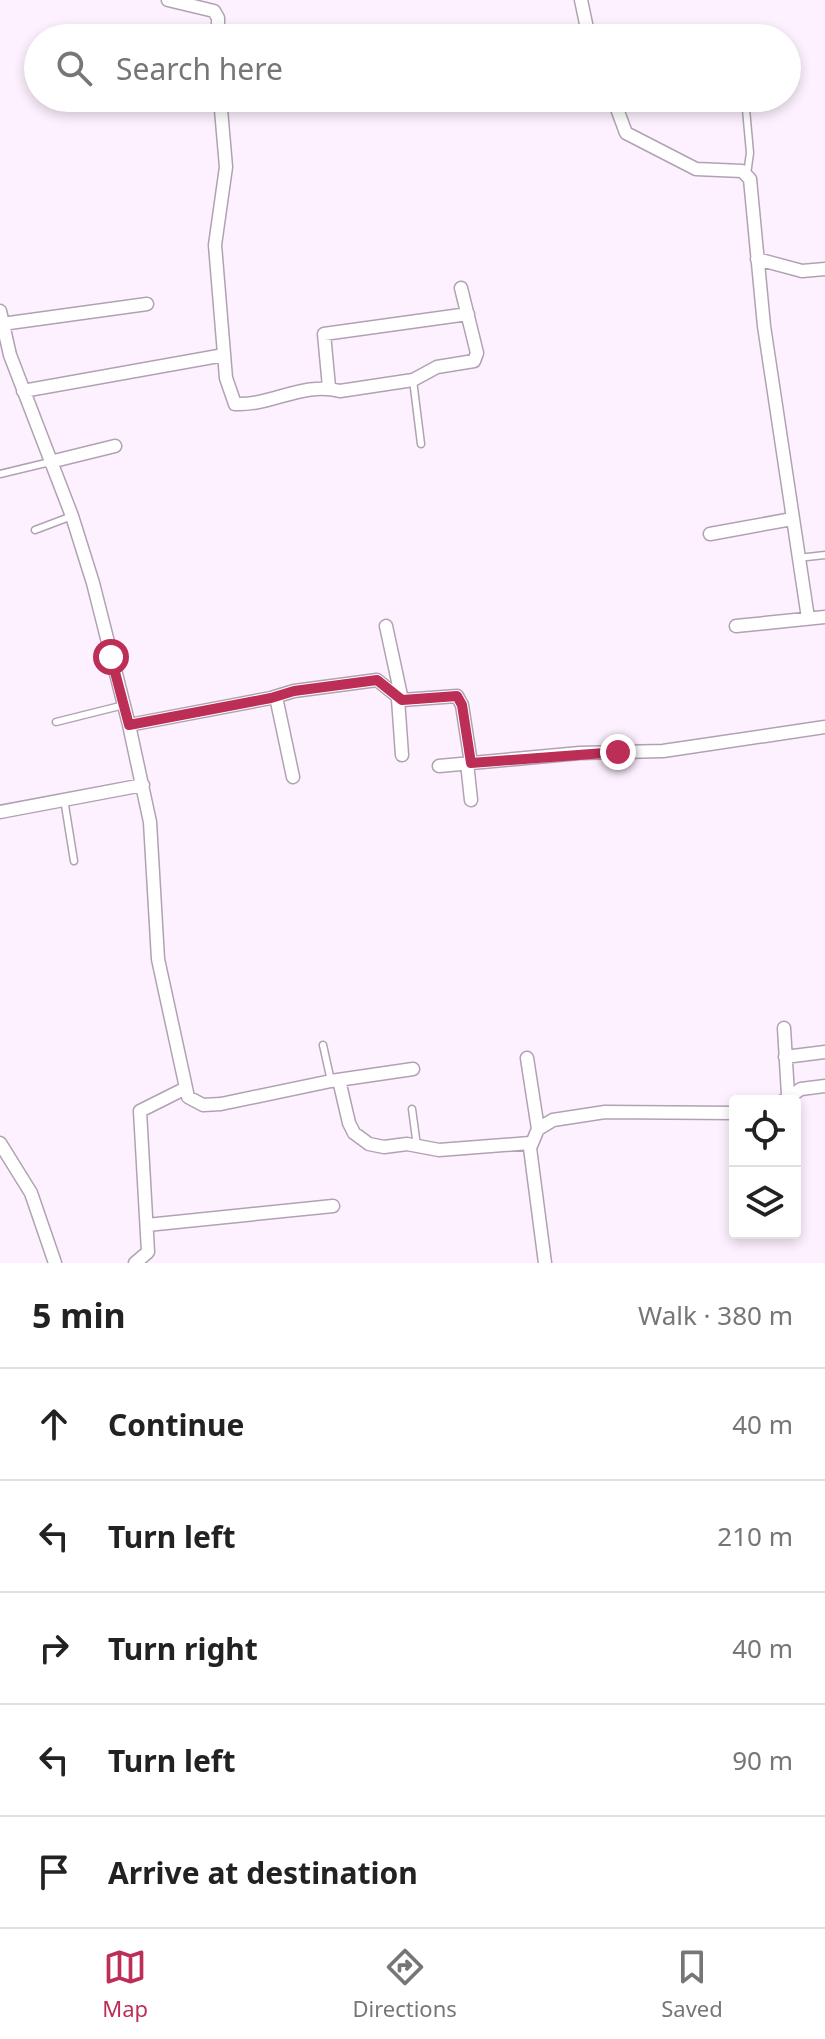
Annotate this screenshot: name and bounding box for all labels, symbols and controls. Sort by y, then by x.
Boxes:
search box [24,24,801,112]
icon: search [52,46,96,90]
text: Search here [116,48,283,89]
route start [93,639,129,675]
route end [600,734,636,770]
map controls [729,1095,801,1239]
button: locate [729,1095,801,1167]
button: layers [729,1167,801,1239]
text: 5 min [32,1292,126,1338]
text: Walk · 380 m [638,1297,793,1333]
icon: ahead [32,1402,76,1446]
text: Continue [108,1404,244,1445]
text: 40 m [732,1406,793,1442]
icon: left [32,1514,76,1558]
text: Turn left [108,1516,236,1557]
text: 210 m [717,1518,793,1554]
icon: right [32,1626,76,1670]
text: Turn right [108,1628,258,1669]
text: 40 m [732,1630,793,1666]
icon: left [32,1738,76,1782]
text: Turn left [108,1740,236,1781]
text: 90 m [732,1742,793,1778]
icon: arrive [32,1850,76,1894]
text: Arrive at destination [108,1852,418,1893]
tab: Map [102,1945,148,2023]
tab: Directions [352,1945,457,2023]
tab: Saved [661,1945,723,2023]

